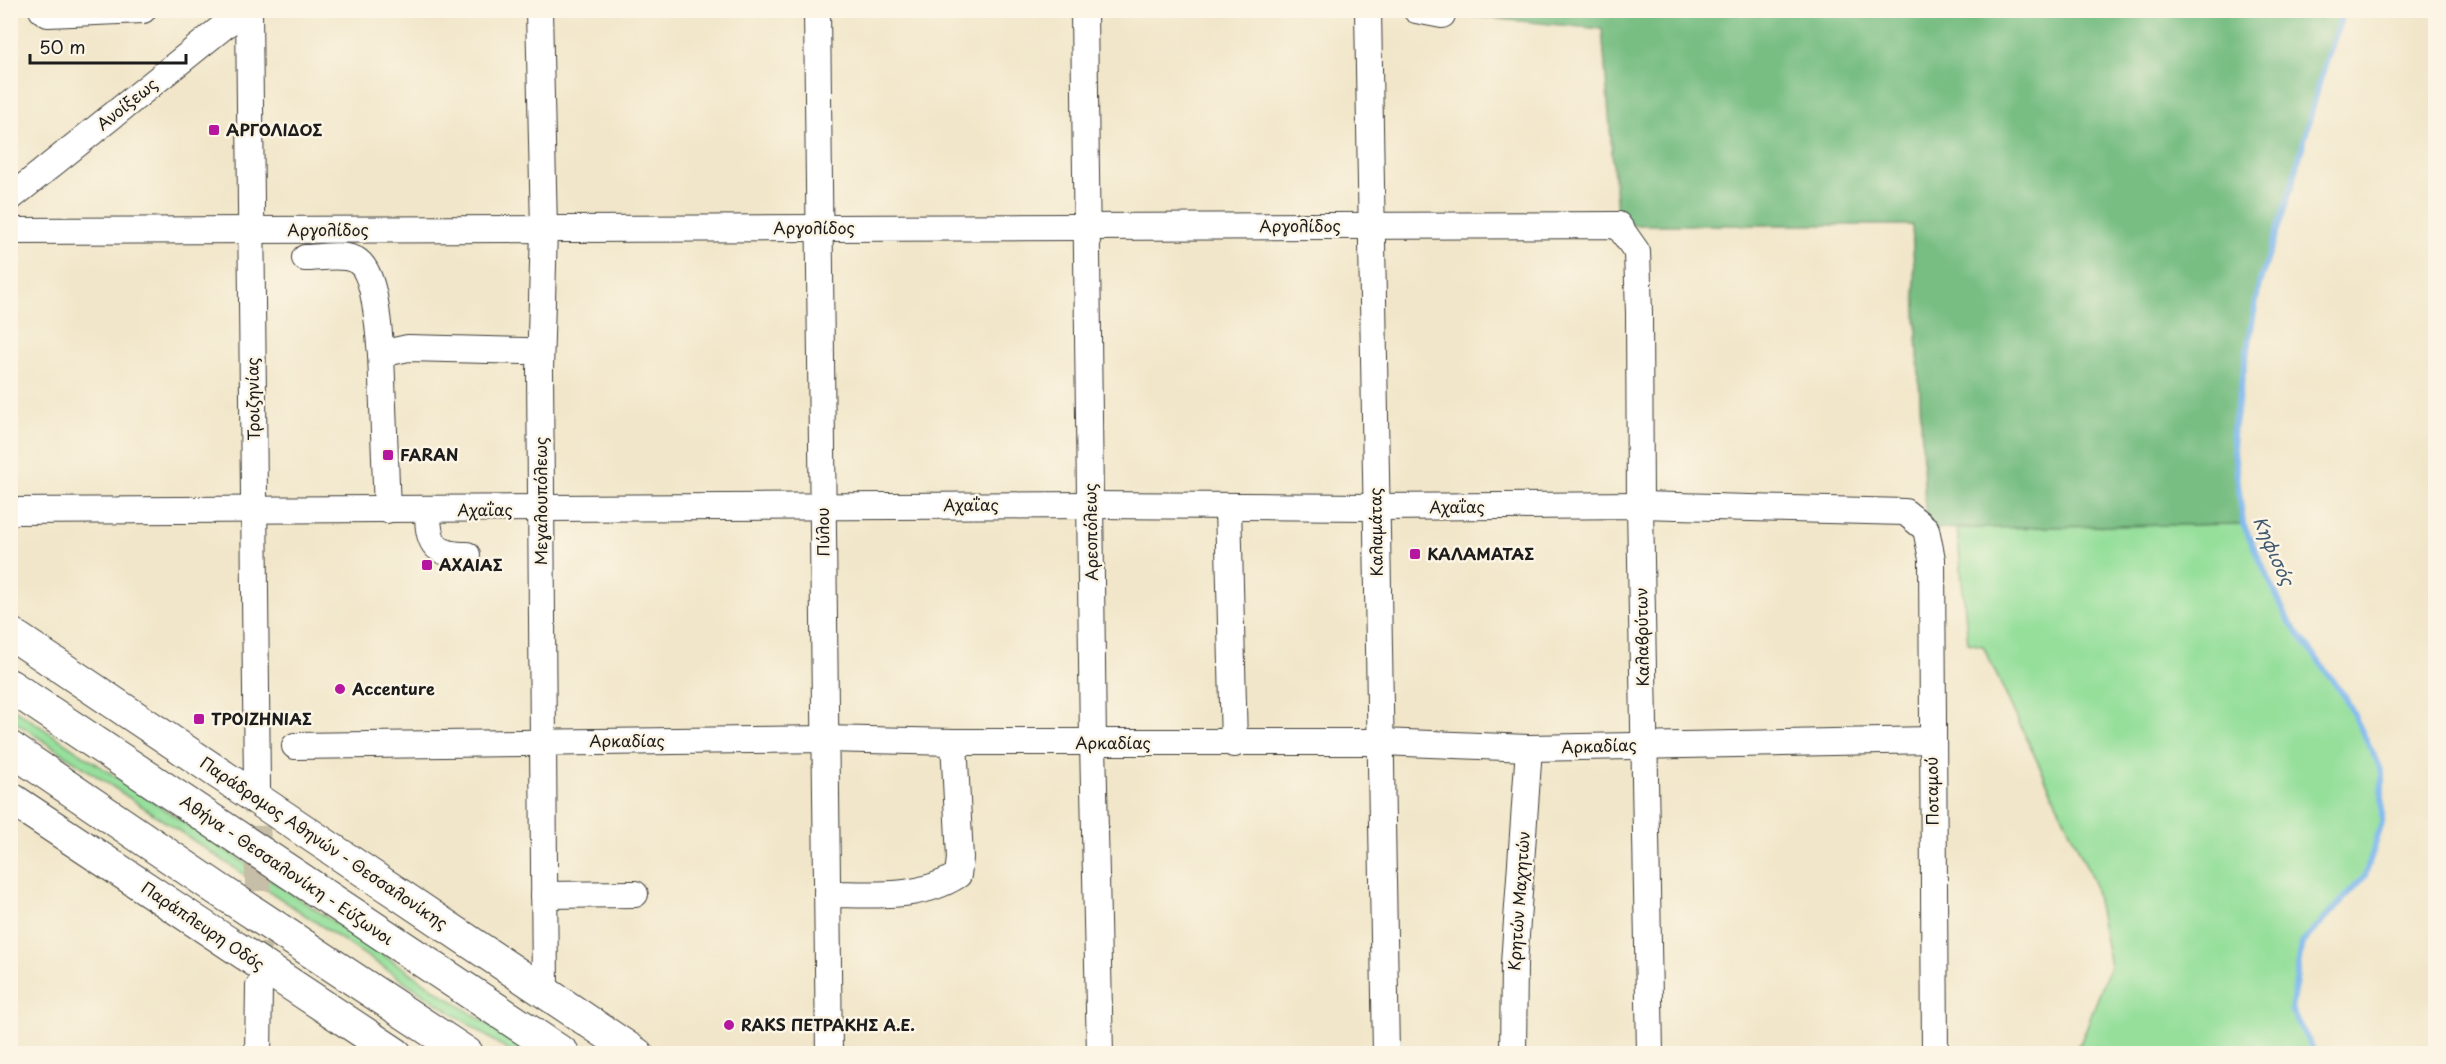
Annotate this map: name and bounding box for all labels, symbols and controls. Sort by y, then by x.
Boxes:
scale bar [30,27,186,65]
text: 50 m [39,33,86,60]
street label: Ανοίξεως [91,71,162,135]
place label: ΑΡΓΟΛΙΔΟΣ [226,117,322,141]
marker: ΑΡΓΟΛΙΔΟΣ [207,123,221,137]
street label: Αργολίδος [1259,213,1341,237]
street label: Αργολίδος [773,215,855,239]
street label: Αργολίδος [287,217,369,241]
street label: Τροιζηνίας [239,357,265,441]
street label: Μεγαλουπόλεως [528,437,552,565]
place label: FARAN [400,442,458,466]
marker: FARAN [381,448,395,462]
street label: Αρεοπόλεως [1077,483,1103,581]
street label: Καλαμάτας [1362,487,1388,577]
street label: Αχαΐας [943,492,999,516]
street label: Αχαΐας [1429,494,1485,518]
street label: Αχαΐας [457,497,513,521]
street label: Πύλου [810,507,834,557]
water label: Κηφισός [2247,511,2302,591]
place label: ΚΑΛΑΜΑΤΑΣ [1427,541,1534,565]
marker: ΚΑΛΑΜΑΤΑΣ [1408,547,1422,561]
place label: AXAΙΑΣ [439,552,503,576]
marker: AXAΙΑΣ [420,558,434,572]
street label: Καλαβρύτων [1628,587,1654,687]
place label: Accenture [351,676,435,700]
marker: Accenture [333,682,347,696]
place label: ΤΡΟΙΖΗΝΙΑΣ [211,706,312,730]
marker: ΤΡΟΙΖΗΝΙΑΣ [192,712,206,726]
street label: Αρκαδίας [589,728,665,752]
street label: Αρκαδίας [1075,730,1151,754]
street label: Αρκαδίας [1561,732,1637,758]
street label: Παράδρομος Αθηνών - Θεσσαλονίκης [196,750,453,934]
street label: Ποταμού [1918,757,1944,825]
street label: Αθήνα - Θεσσαλονίκη - Εύζωνοι [176,788,400,950]
street label: Κρητών Μαχητών [1501,830,1535,972]
street label: Παράπλευρη Οδός [137,875,270,975]
place label: RAKS ΠΕΤΡΑΚΗΣ Α.Ε. [741,1012,915,1036]
marker: RAKS ΠΕΤΡΑΚΗΣ Α.Ε. [722,1018,736,1032]

